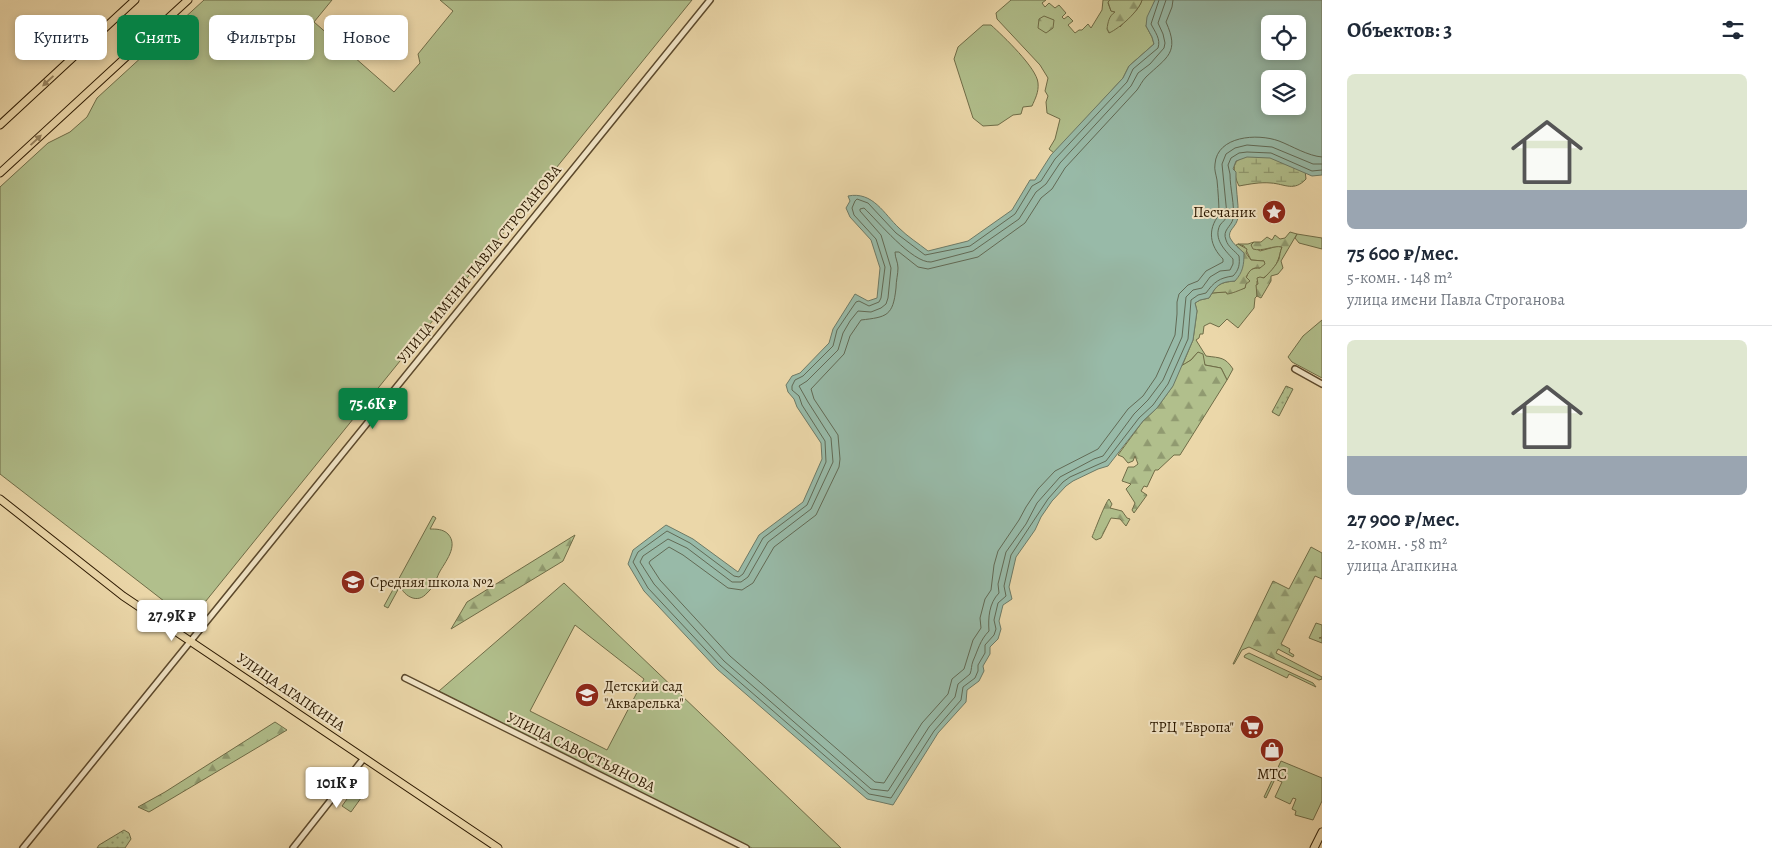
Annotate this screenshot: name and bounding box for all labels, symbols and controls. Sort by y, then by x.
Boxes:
chip: Купить [15,15,107,60]
chip: Снять [117,15,199,60]
chip: Фильтры [209,15,314,60]
chip: Новое [324,15,408,60]
map controls [1261,15,1306,115]
button: locate [1261,15,1306,60]
text: Объектов: 3 [1347,16,1452,44]
icon: filters [1719,16,1747,44]
button: layers [1261,70,1306,115]
one-way arrow [42,75,54,87]
icon: home [1502,107,1592,197]
one-way arrow [29,134,41,146]
street label: УЛИЦА ИМЕНИ ПАВЛА СТРОГАНОВА [392,160,566,368]
place icon: Песчаник [1261,199,1287,225]
place label: Песчаник [1193,202,1256,222]
text: 75 600 ₽/мес. [1347,239,1459,267]
text: 5-комн. · 148 m² [1347,267,1452,289]
text: улица имени Павла Строганова [1347,289,1565,311]
icon: home [1502,372,1592,462]
pin: 75.6K ₽ [327,388,419,430]
text: 75.6K ₽ [350,393,396,415]
text: 27 900 ₽/мес. [1347,505,1460,533]
text: 2-комн. · 58 m² [1347,533,1447,555]
text: улица Агапкина [1347,555,1458,577]
school or university icon: Средняя школа №2 [340,569,366,595]
place label: Средняя школа №2 [370,572,494,592]
pin: 27.9K ₽ [126,600,218,642]
text: 27.9K ₽ [148,605,196,627]
street label: УЛИЦА АГАПКИНА [233,648,349,736]
place label: Детский сад "Акварелька" [604,676,684,713]
school or university icon: Детский сад "Акварелька" [574,682,600,708]
street label: УЛИЦА САВОСТЬЯНОВА [503,707,659,797]
supermarket icon: ТРЦ "Европа" [1239,714,1265,740]
place label: ТРЦ "Европа" [1150,717,1234,737]
shop icon: МТС [1259,737,1285,763]
place label: МТС [1257,764,1287,784]
pin: 101K ₽ [296,766,378,809]
text: 101K ₽ [317,772,357,794]

